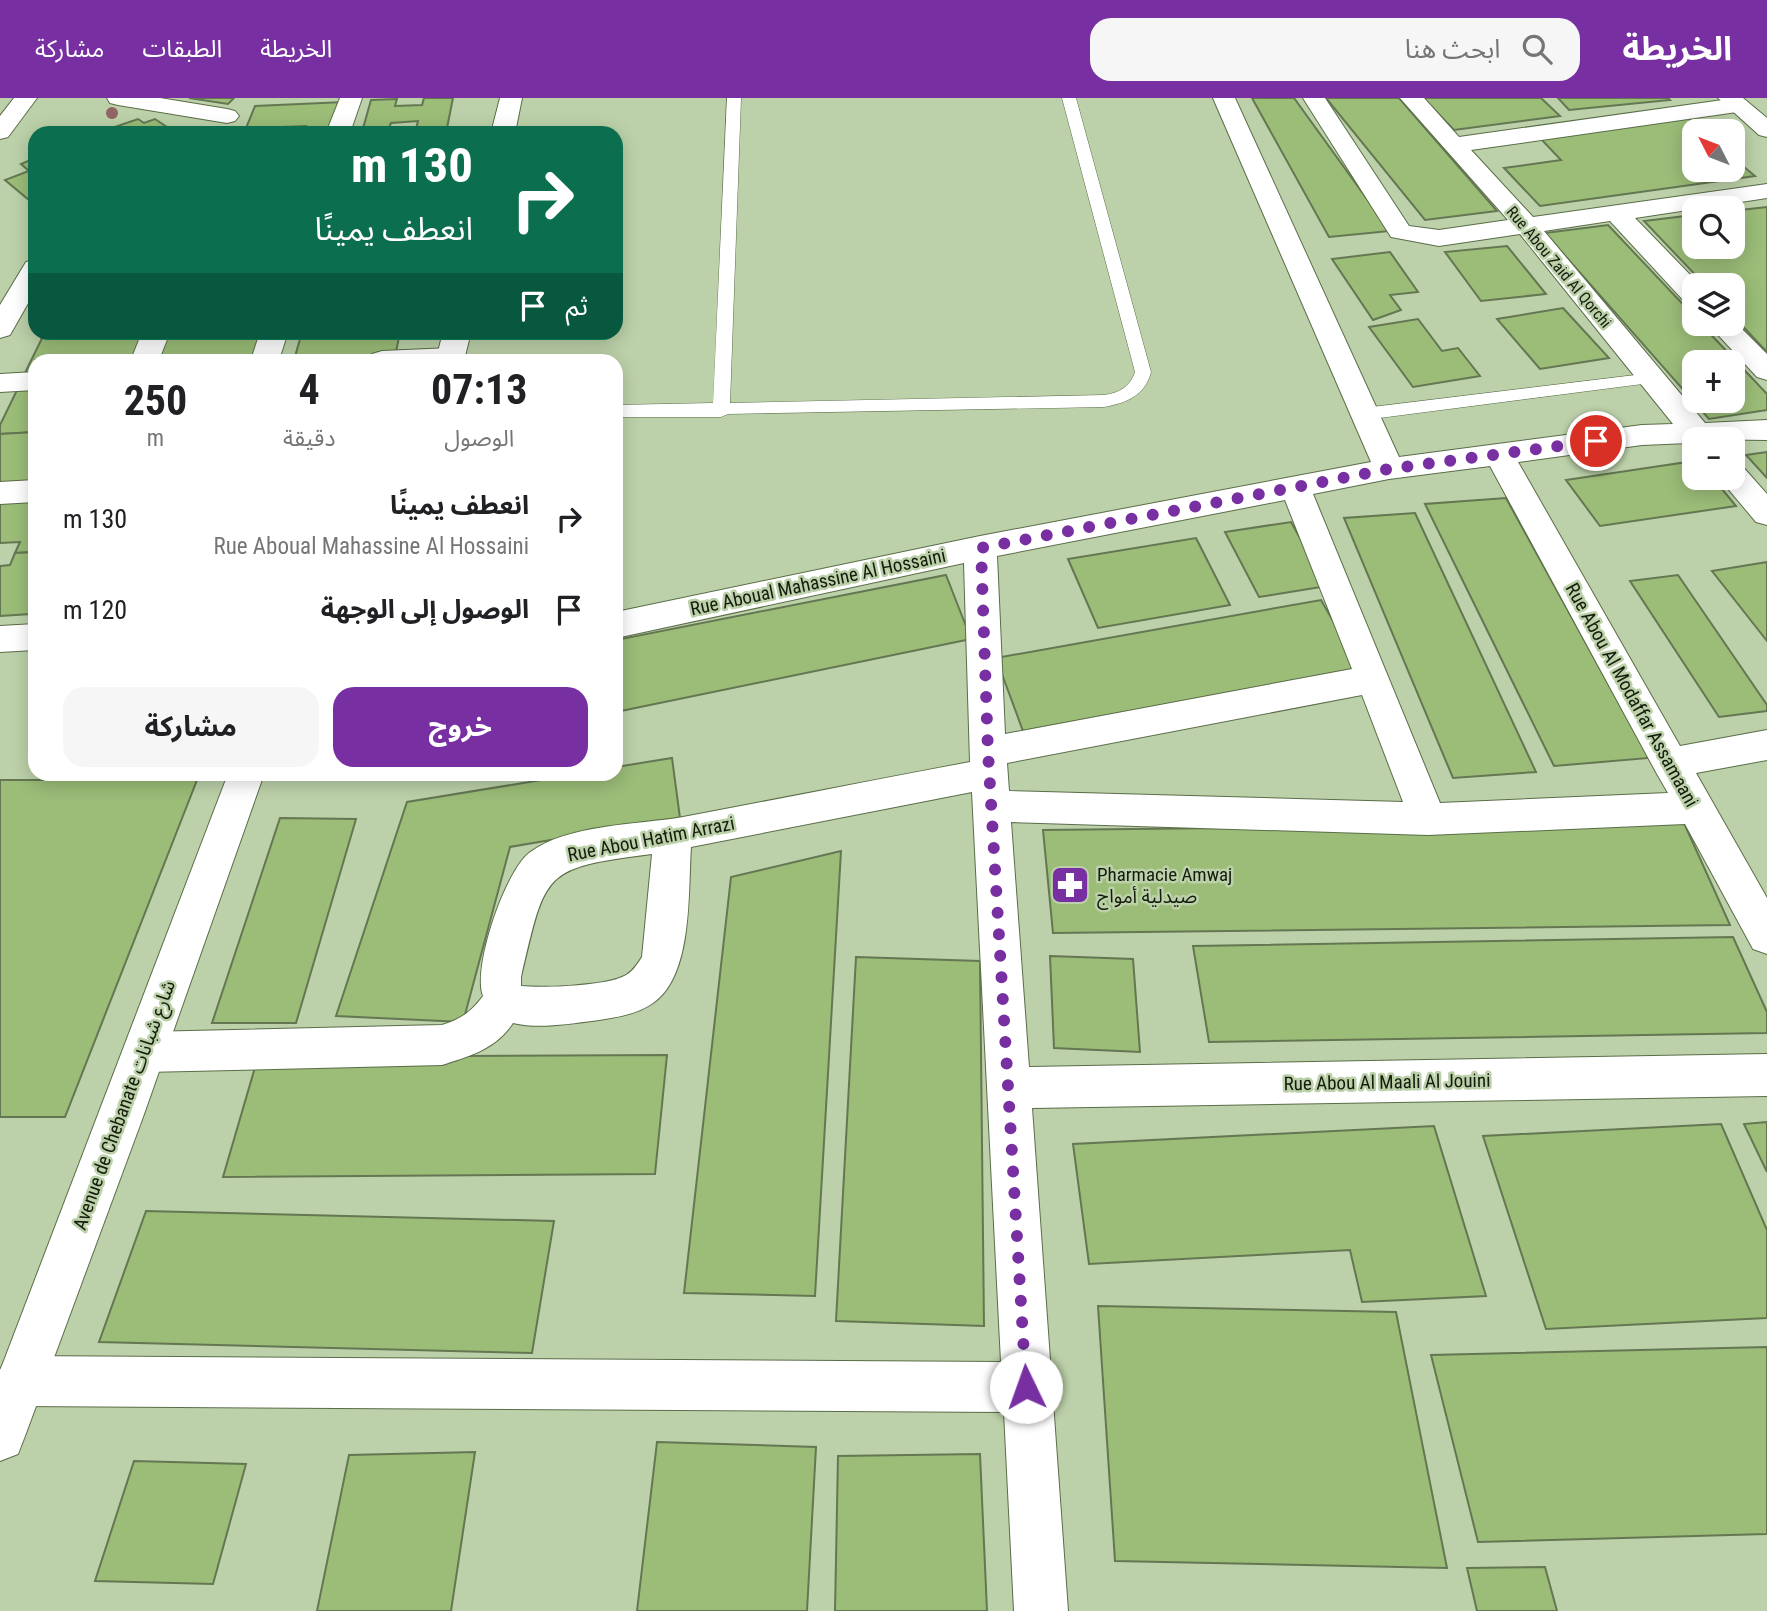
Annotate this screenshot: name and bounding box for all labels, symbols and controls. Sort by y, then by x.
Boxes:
search box [1090,18,1580,81]
text: الخريطة [1622,29,1732,68]
icon: search [1518,30,1556,68]
text: ابحث هنا [1405,34,1500,64]
text: مشاركة [35,35,104,63]
text: الطبقات [142,35,222,63]
text: الخريطة [260,35,332,63]
north arrow [1682,119,1745,182]
map controls [1682,119,1745,490]
text: 130 m [351,137,473,194]
icon: right [497,154,588,245]
button: search [1682,196,1745,259]
street label: Rue Abou Zaid Al Qorchi [1503,202,1615,332]
text: انعطف يمينًا [315,210,473,248]
button: layers [1682,273,1745,336]
icon: arrive [514,287,552,325]
text: ثم [566,291,588,321]
button: + [1682,350,1745,413]
text: 4 [299,365,320,414]
text: 07:13 [431,365,527,414]
text: 250 [124,376,187,425]
pin [1566,411,1626,471]
icon: arrive [1577,422,1615,460]
text: m [147,425,164,452]
text: دقيقة [283,425,335,452]
text: الوصول [444,425,514,452]
button: − [1682,427,1745,490]
text: انعطف يمينًا [390,490,529,520]
icon: right [550,500,588,538]
text: 130 m [63,504,127,534]
text: Rue Aboual Mahassine Al Hossaini [213,533,529,560]
street label: Rue Aboual Mahassine Al Hossaini [688,544,948,620]
street label: Rue Abou Al Modaffar Assamaani [1561,579,1703,811]
icon: arrive [550,591,588,629]
text: الوصول إلى الوجهة [321,594,529,624]
text: 120 m [63,595,127,625]
button: مشاركة [63,687,319,767]
button: خروج [333,687,588,767]
street label: Rue Abou Hatim Arrazi [566,812,736,866]
place label: Pharmacie Amwaj صيدلية أمواج [1097,863,1232,910]
pharmacy icon: Pharmacie Amwaj صيدلية أمواج [1049,864,1091,906]
street label: Avenue de Chebanate شارع شبانات [68,977,182,1234]
street label: Rue Abou Al Maali Al Jouini [1283,1069,1491,1095]
position arrow [989,1350,1063,1424]

